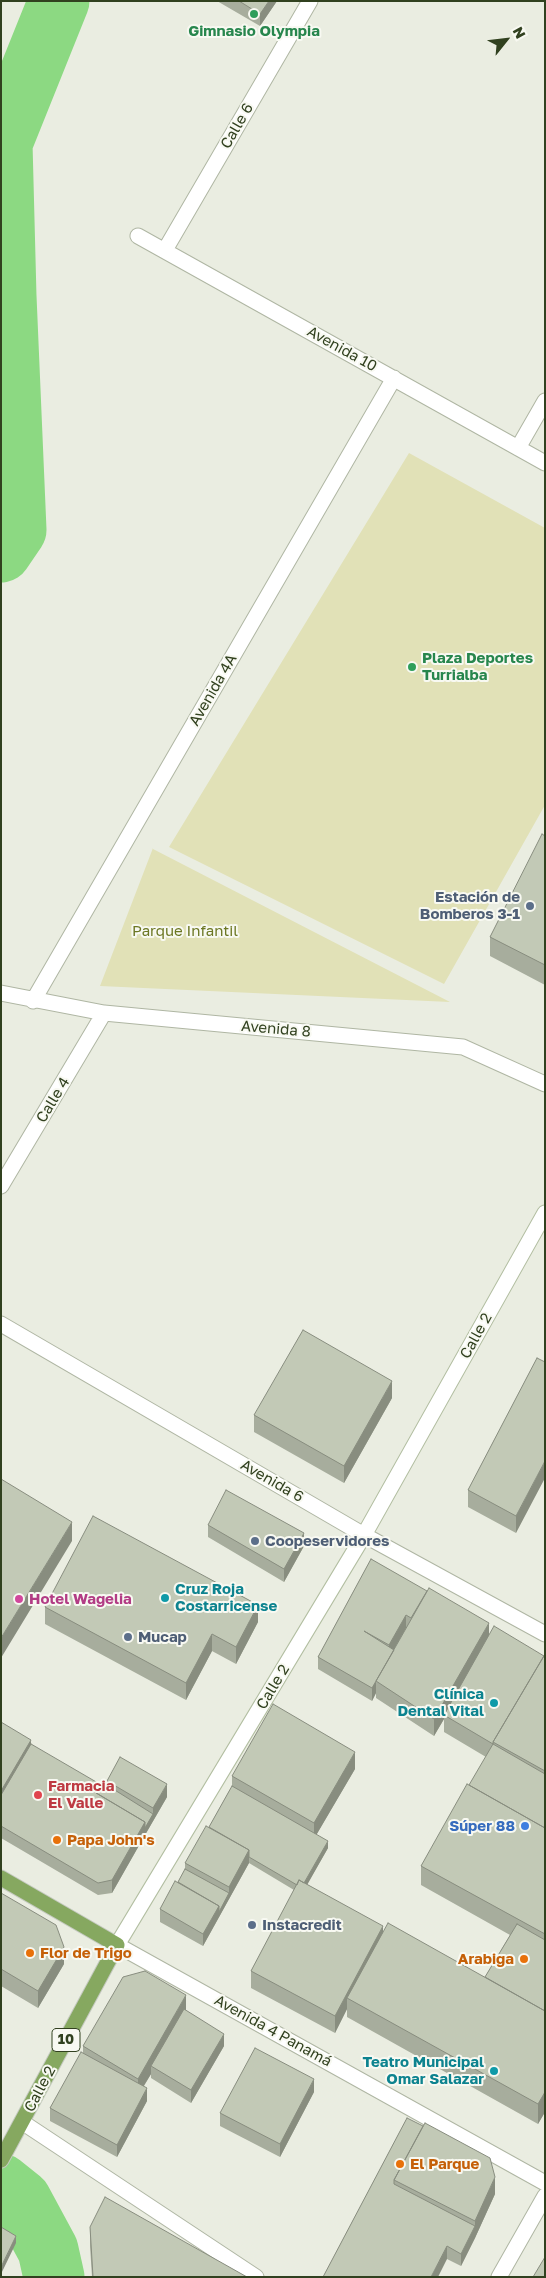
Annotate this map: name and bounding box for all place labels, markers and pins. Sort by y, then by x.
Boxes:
marker: Gimnasio Olympia [248,8,260,20]
place label: Gimnasio Olympia [188,22,320,40]
place label: Plaza Deportes Turrialba [422,649,533,684]
marker: Plaza Deportes Turrialba [406,661,418,673]
place label: Estación de Bomberos 3-1 [420,888,520,923]
marker: Estación de Bomberos 3-1 [524,900,536,912]
place label: Coopeservidores [265,1532,389,1550]
marker: Coopeservidores [249,1535,261,1547]
place label: Cruz Roja Costarricense [175,1580,277,1615]
place label: Hotel Wagelia [29,1590,132,1608]
marker: Cruz Roja Costarricense [159,1592,171,1604]
marker: Hotel Wagelia [13,1593,25,1605]
place label: Mucap [138,1628,187,1646]
marker: Mucap [122,1631,134,1643]
place label: Clínica Dental Vital [397,1685,484,1720]
marker: Clínica Dental Vital [488,1697,500,1709]
place label: Farmacia El Valle [48,1777,114,1812]
marker: Farmacia El Valle [32,1789,44,1801]
place label: Súper 88 [449,1817,515,1835]
marker: Súper 88 [519,1820,531,1832]
place label: Papa John's [67,1831,155,1849]
marker: Papa John's [51,1834,63,1846]
place label: Instacredit [262,1916,342,1934]
marker: Instacredit [246,1919,258,1931]
place label: Flor de Trigo [40,1944,132,1962]
marker: Flor de Trigo [24,1947,36,1959]
place label: Arabiga [458,1950,514,1968]
marker: Arabiga [518,1953,530,1965]
place label: Teatro Municipal Omar Salazar [362,2053,484,2088]
marker: Teatro Municipal Omar Salazar [488,2065,500,2077]
place label: El Parque [410,2155,479,2173]
marker: El Parque [394,2158,406,2170]

